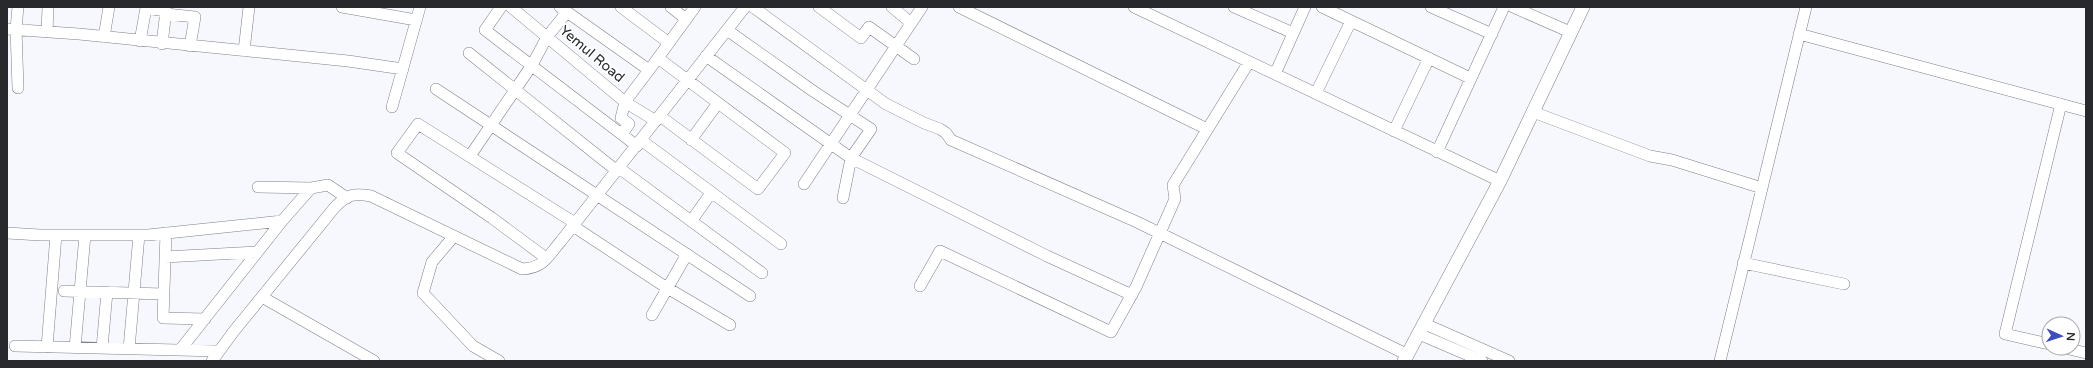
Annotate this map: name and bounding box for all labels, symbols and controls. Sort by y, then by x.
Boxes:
street label: Yemul Road [556,22,628,86]
north arrow [2041,316,2081,356]
text: N [2064,332,2077,341]

